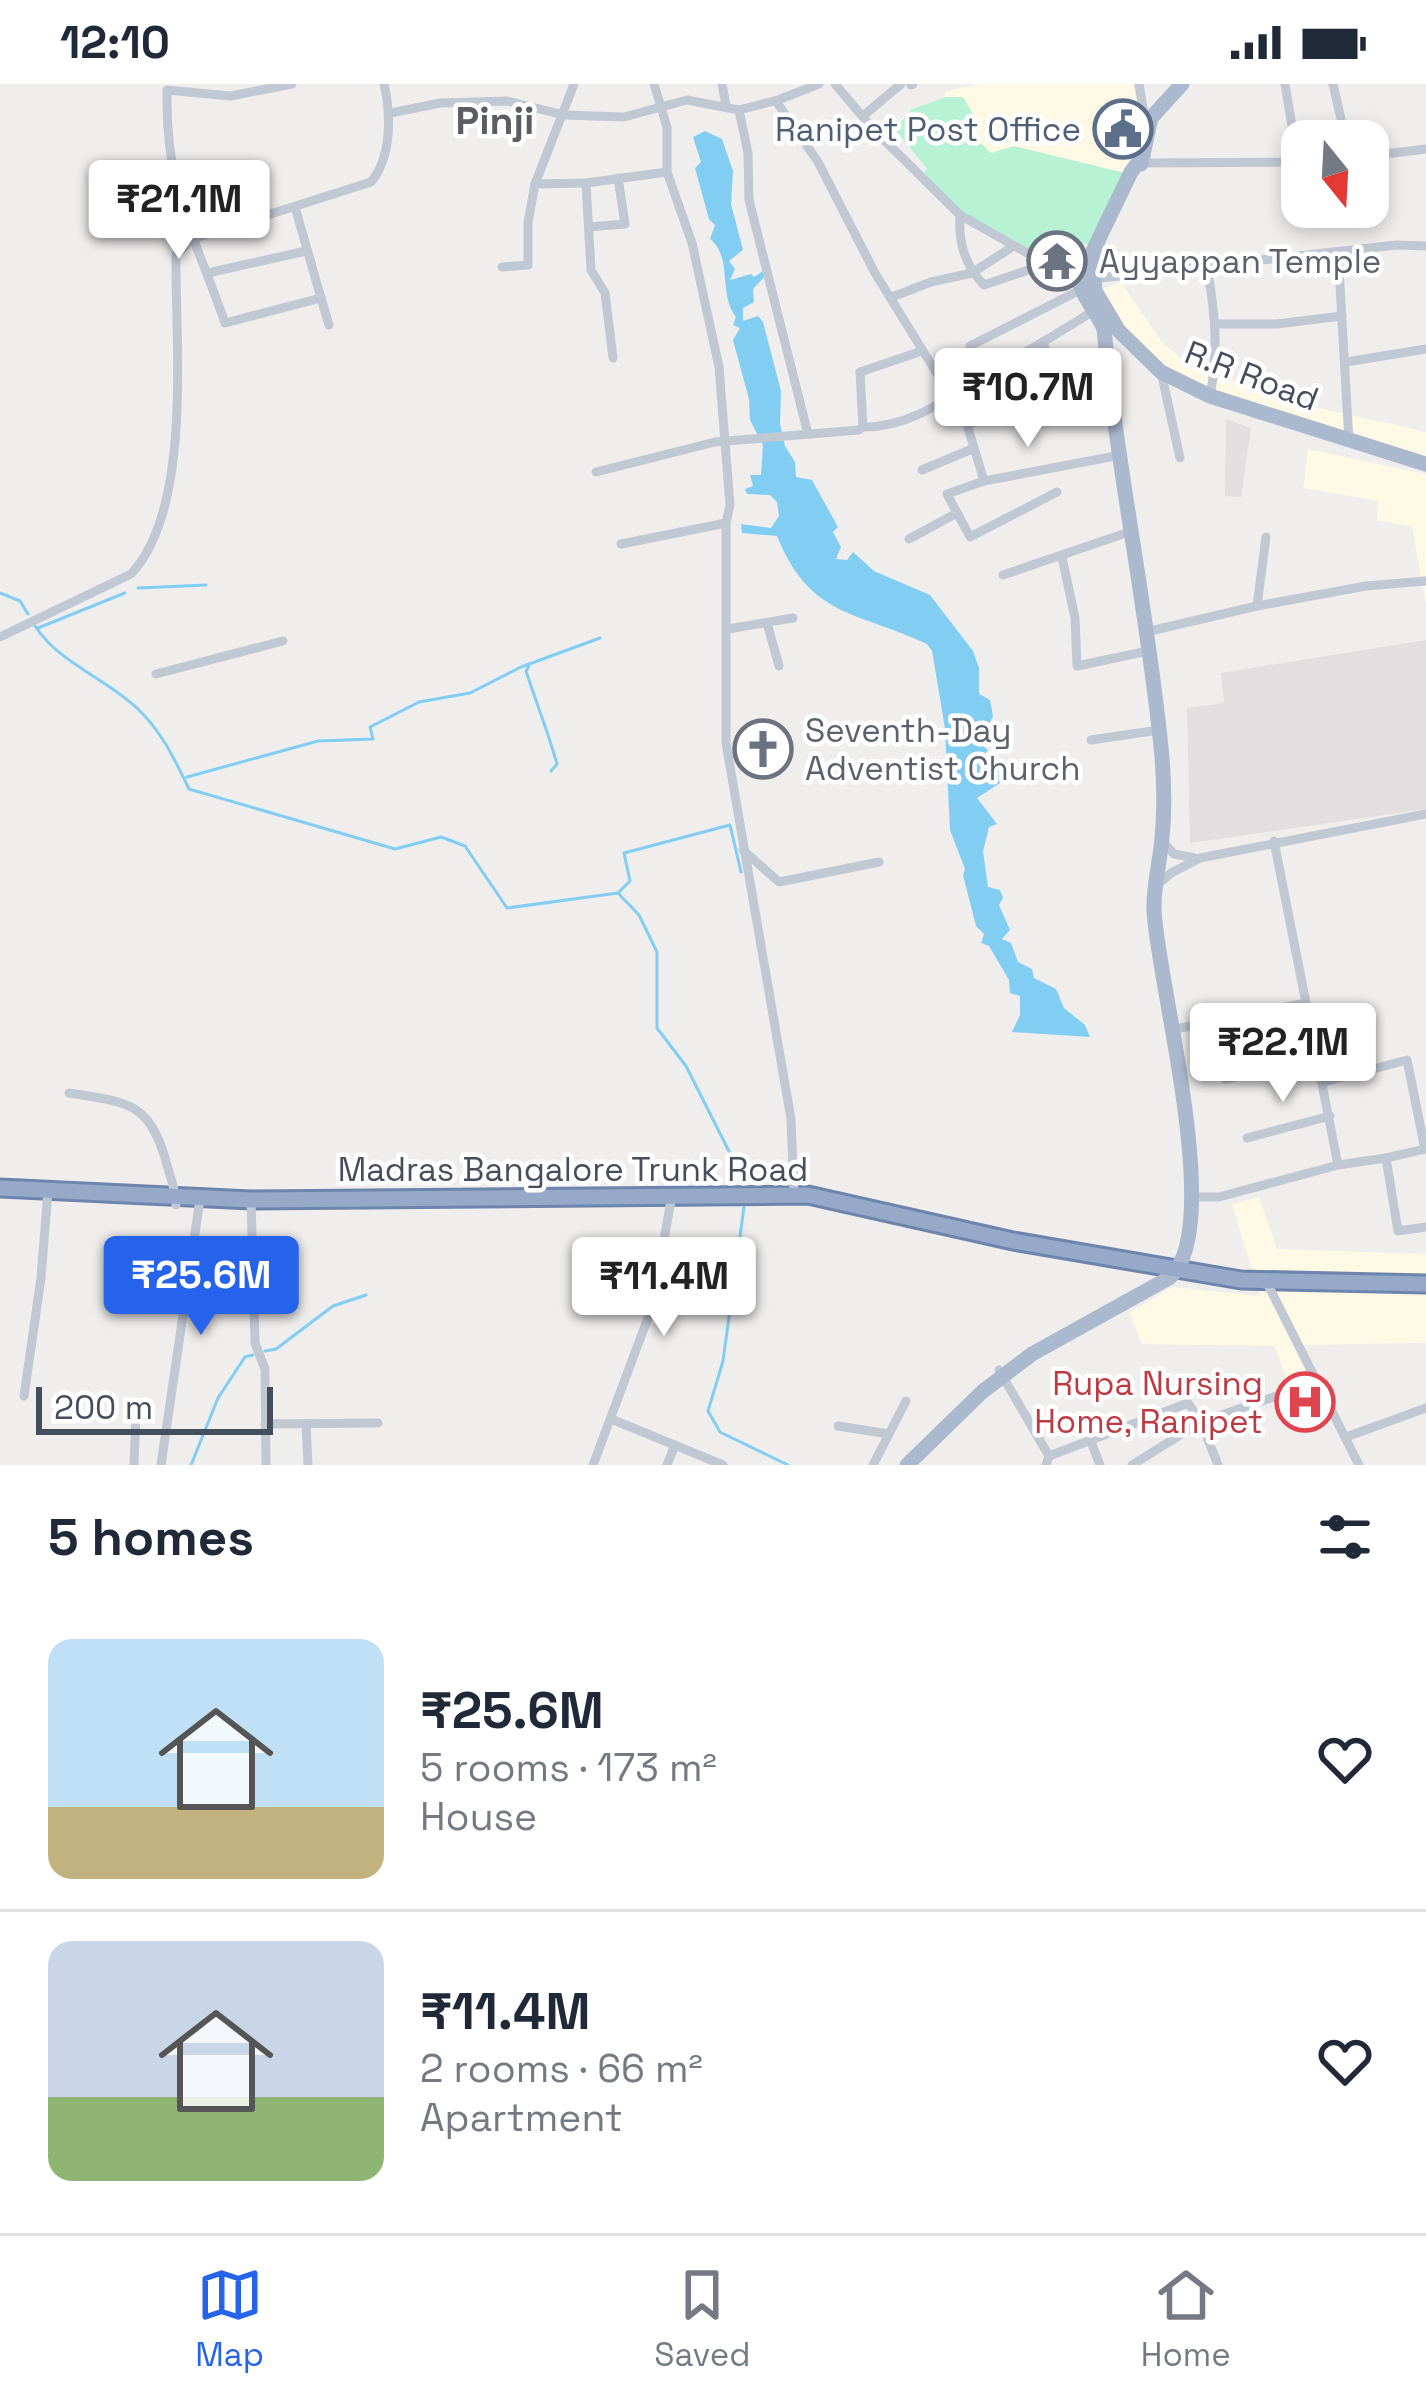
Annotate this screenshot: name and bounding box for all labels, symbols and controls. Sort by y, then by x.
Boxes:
text: 12:10 [60,14,170,71]
district label: Pinji [456,96,534,145]
public building icon: Ranipet Post Office [1092,98,1154,160]
place label: Ranipet Post Office [775,109,1081,151]
north arrow [1281,120,1389,228]
map controls [1281,120,1389,228]
pin: ₹21.1M [81,160,277,262]
text: ₹21.1M [116,174,242,223]
temple icon: Ayyappan Temple [1026,230,1088,292]
place label: Ayyappan Temple [1099,241,1381,283]
street label: R.R Road [1179,331,1324,421]
pin: ₹10.7M [930,348,1126,450]
text: ₹10.7M [962,362,1095,411]
place label: Seventh-Day Adventist Church [805,710,1081,790]
church icon: Seventh-Day Adventist Church [732,718,794,780]
pin: ₹22.1M [1185,1003,1381,1105]
text: ₹22.1M [1217,1017,1349,1066]
street label: Madras Bangalore Trunk Road [338,1149,808,1191]
pin: ₹25.6M [103,1236,299,1338]
pin: ₹11.4M [566,1237,762,1339]
text: ₹25.6M [131,1250,271,1299]
text: ₹11.4M [599,1251,729,1300]
place label: Rupa Nursing Home, Ranipet [1034,1363,1263,1443]
hospital icon: Rupa Nursing Home, Ranipet [1274,1371,1336,1433]
scale bar [36,1381,273,1434]
text: 200 m [54,1387,153,1429]
icon: filters [1312,1504,1378,1570]
text: 5 homes [48,1505,254,1570]
text: ₹25.6M [420,1678,604,1743]
icon: home [144,1687,288,1831]
icon: heart [1312,1726,1378,1792]
text: 5 rooms · 173 m² [420,1743,717,1792]
text: House [420,1792,537,1841]
text: ₹11.4M [420,1979,590,2044]
icon: home [144,1989,288,2133]
icon: heart [1312,2028,1378,2094]
text: 2 rooms · 66 m² [420,2044,703,2093]
text: Apartment [420,2093,623,2142]
tab: Map [195,2262,264,2376]
tab: Saved [654,2262,751,2376]
tab: Home [1141,2262,1231,2376]

